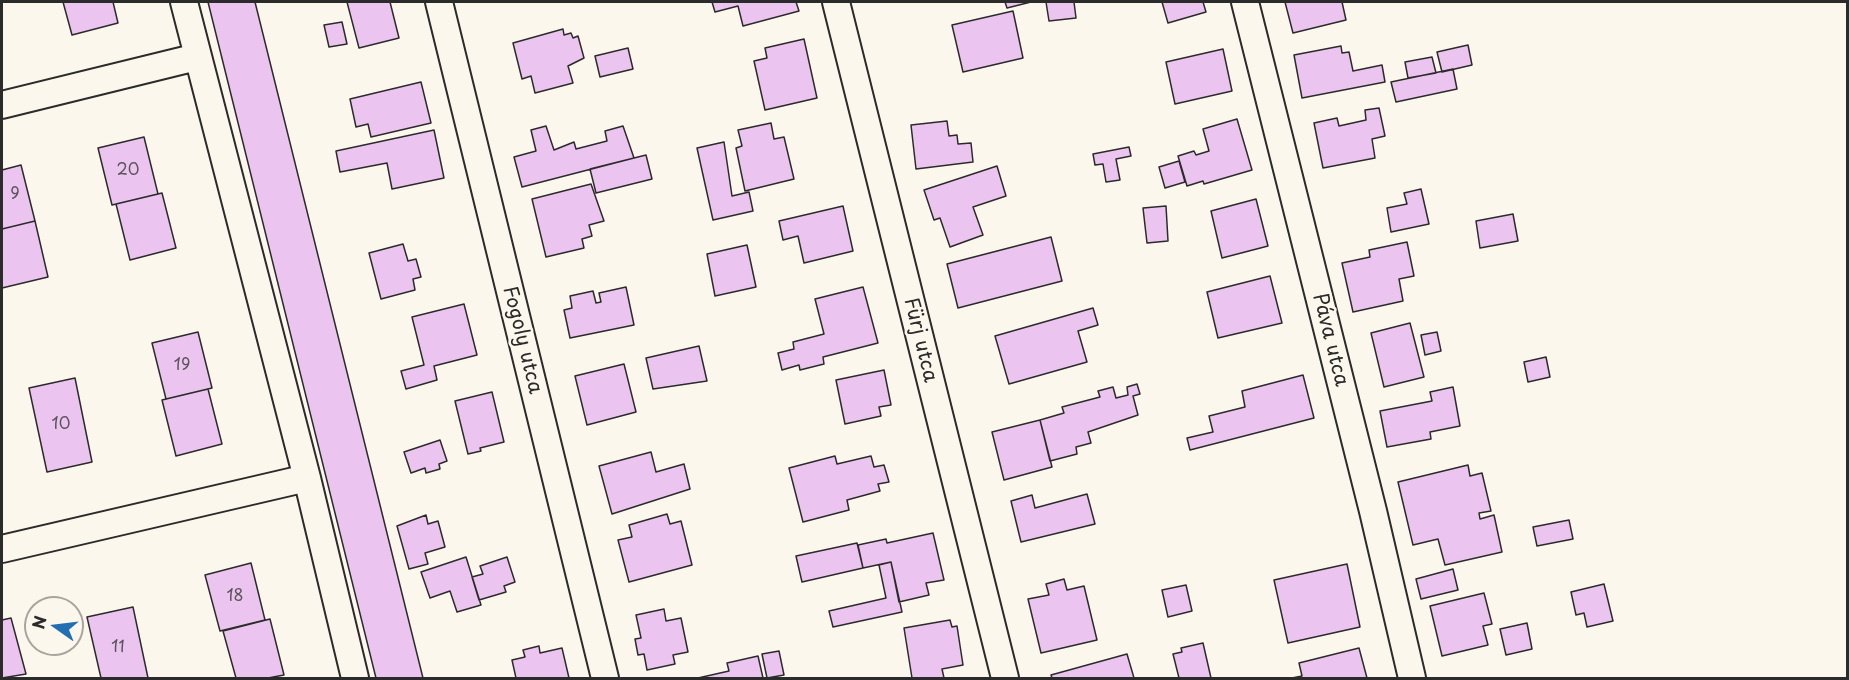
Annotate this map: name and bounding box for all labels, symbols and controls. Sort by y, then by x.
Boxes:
house number: 20 [117,161,139,181]
house number: 9 [10,185,20,205]
street label: Fogoly utca [497,284,547,396]
street label: Páva utca [1307,291,1353,389]
street label: Fürj utca [898,295,942,385]
house number: 19 [174,356,190,376]
house number: 10 [52,415,70,435]
house number: 18 [226,587,244,607]
north arrow [24,596,84,656]
text: N [25,613,52,631]
house number: 11 [111,638,125,658]

